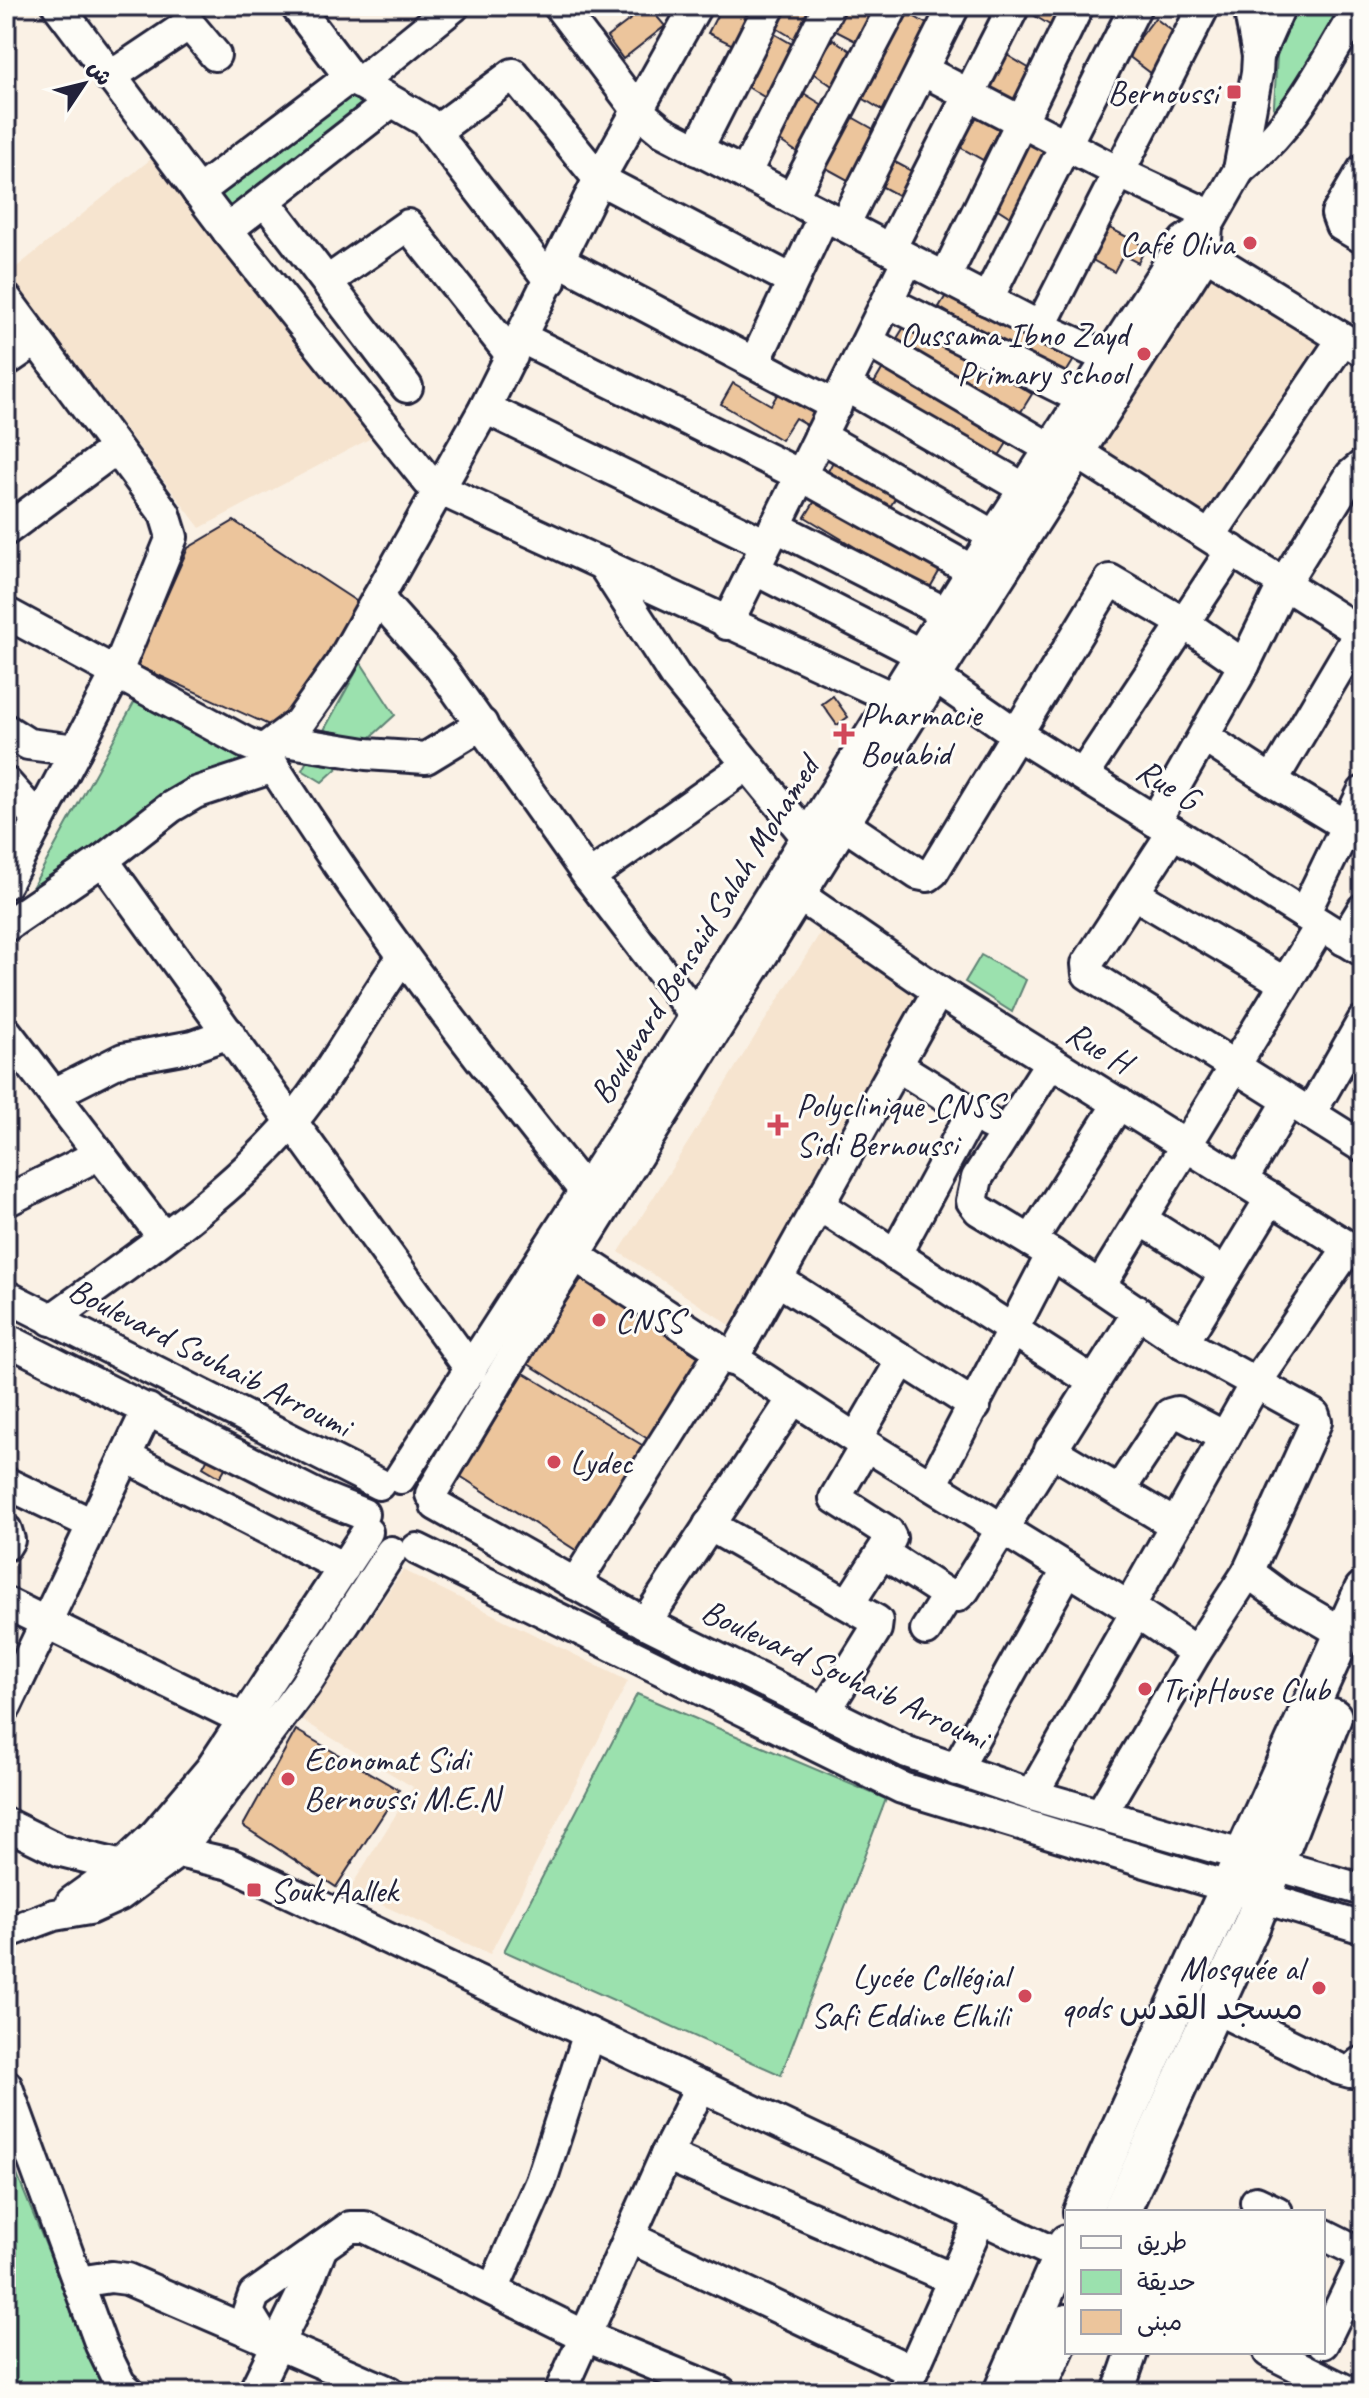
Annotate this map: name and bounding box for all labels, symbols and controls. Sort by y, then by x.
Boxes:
north arrow [44,44,124,124]
text: ش [81,55,118,91]
place label: Bernoussi [1108,71,1222,114]
marker: Bernoussi [1225,83,1243,101]
place label: Café Oliva [1119,222,1236,265]
marker: Café Oliva [1241,234,1259,252]
place label: Oussama Ibno Zayd Primary school [900,313,1134,395]
marker: Oussama Ibno Zayd Primary school [1135,345,1153,363]
place label: Pharmacie Bouabid [860,693,984,775]
marker: Pharmacie Bouabid [835,725,853,743]
street label: Boulevard Bensaid Salah Mohamed [579,745,831,1111]
street label: Rue G [1129,748,1210,821]
street label: Rue H [1059,1011,1143,1085]
place label: Polyclinique ِCNSS Sidi Bernoussi [796,1084,1009,1166]
marker: Polyclinique ِCNSS Sidi Bernoussi [767,1114,789,1136]
street label: Boulevard Souhaib Arroumi [62,1267,362,1448]
place label: CNSS [615,1299,689,1342]
marker: CNSS [590,1311,608,1329]
place label: Lydec [570,1441,634,1484]
marker: Lydec [545,1453,563,1471]
street label: Boulevard Souhaib Arroumi [695,1589,998,1761]
place label: TripHouse Club [1161,1668,1332,1711]
marker: TripHouse Club [1136,1680,1154,1698]
place label: Economat Sidi Bernoussi M.E.N [304,1738,505,1820]
marker: Economat Sidi Bernoussi M.E.N [279,1770,297,1788]
place label: Souk Aallek [270,1869,400,1912]
marker: Souk Aallek [245,1881,263,1899]
place label: Mosquée al qods مسجد القدس [1061,1947,1309,2029]
place label: Lycée Collégial Safi Eddine Elhili [811,1955,1015,2037]
marker: Mosquée al qods مسجد القدس [1310,1979,1328,1997]
marker: Lycée Collégial Safi Eddine Elhili [1016,1987,1034,2005]
legend [1065,2210,1325,2354]
text: طريق [1137,2227,1187,2257]
text: حديقة [1137,2267,1196,2297]
text: مبنى [1137,2307,1182,2337]

